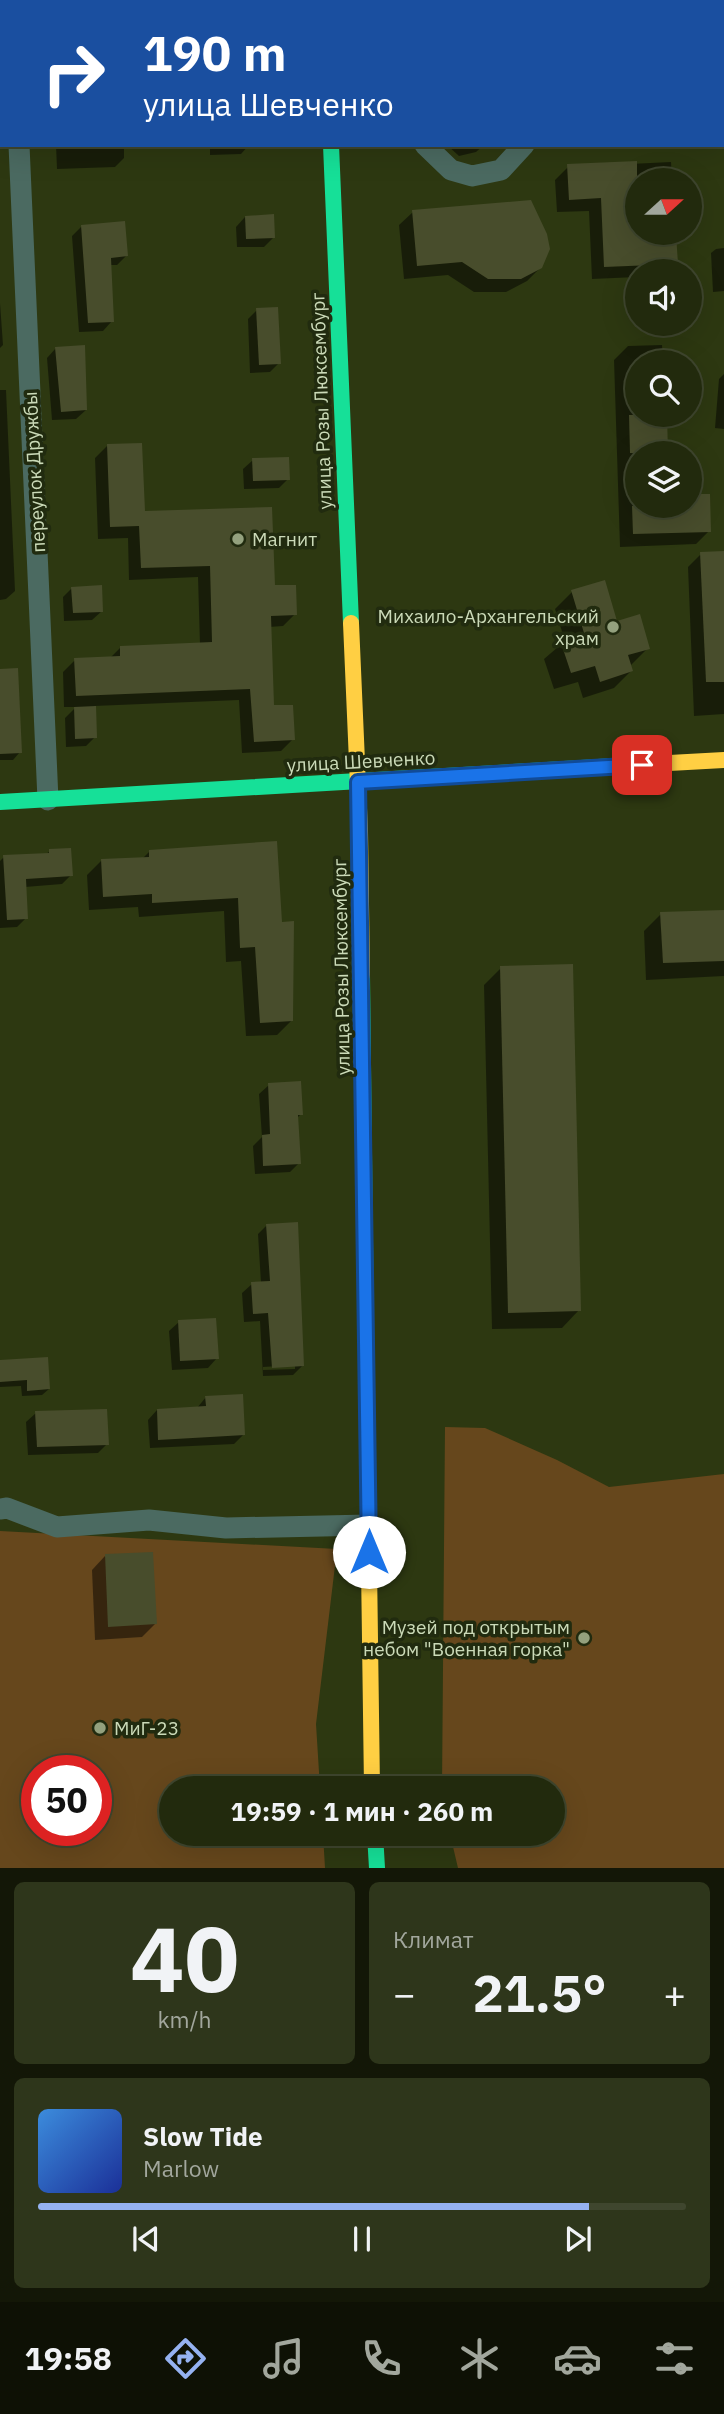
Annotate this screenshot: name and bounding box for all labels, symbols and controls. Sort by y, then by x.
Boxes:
text: 190 m [143,21,287,84]
icon: right [28,28,119,119]
text: улица Шевченко [143,83,394,125]
north arrow [625,168,702,245]
map controls [625,168,702,518]
button: sound [625,259,702,336]
street label: улица Розы Люксембург [305,292,337,510]
button: search [625,350,702,427]
street label: переулок Дружбы [18,391,50,553]
button: layers [625,441,702,518]
place label: Магнит [252,527,317,551]
marker: Магнит [230,531,246,547]
place label: Михаило-Архангельский храм [378,604,599,650]
marker: Михаило-Архангельский храм [605,619,621,635]
pin [612,735,672,795]
street label: улица Шевченко [286,745,436,777]
icon: arrive [623,746,661,784]
street label: улица Розы Люксембург [327,858,355,1076]
position arrow [332,1515,406,1589]
place label: Музей под открытым небом "Военная горка" [363,1615,570,1661]
marker: Музей под открытым небом "Военная горка" [576,1630,592,1646]
place label: МиГ-23 [114,1716,179,1740]
marker: МиГ-23 [92,1720,108,1736]
speed limit sign: 50 [21,1755,112,1846]
text: 19:59 · 1 мин · 260 m [231,1794,493,1828]
text: 40 [130,1899,239,2017]
text: Климат [393,1924,474,1954]
text: 21.5° [472,1959,607,2026]
text: − [393,1969,416,2018]
text: + [663,1969,686,2018]
text: km/h [157,2004,212,2034]
text: Slow Tide [143,2119,263,2153]
text: Marlow [143,2153,219,2183]
icon: previous [127,2220,165,2258]
icon: pause [343,2220,381,2258]
icon: next [559,2220,597,2258]
icon: directions [161,2334,210,2383]
icon: music [259,2334,308,2383]
icon: phone [357,2334,406,2383]
icon: climate [455,2334,504,2383]
icon: car [553,2334,602,2383]
icon: filters [650,2334,699,2383]
text: 19:58 [24,2337,112,2379]

